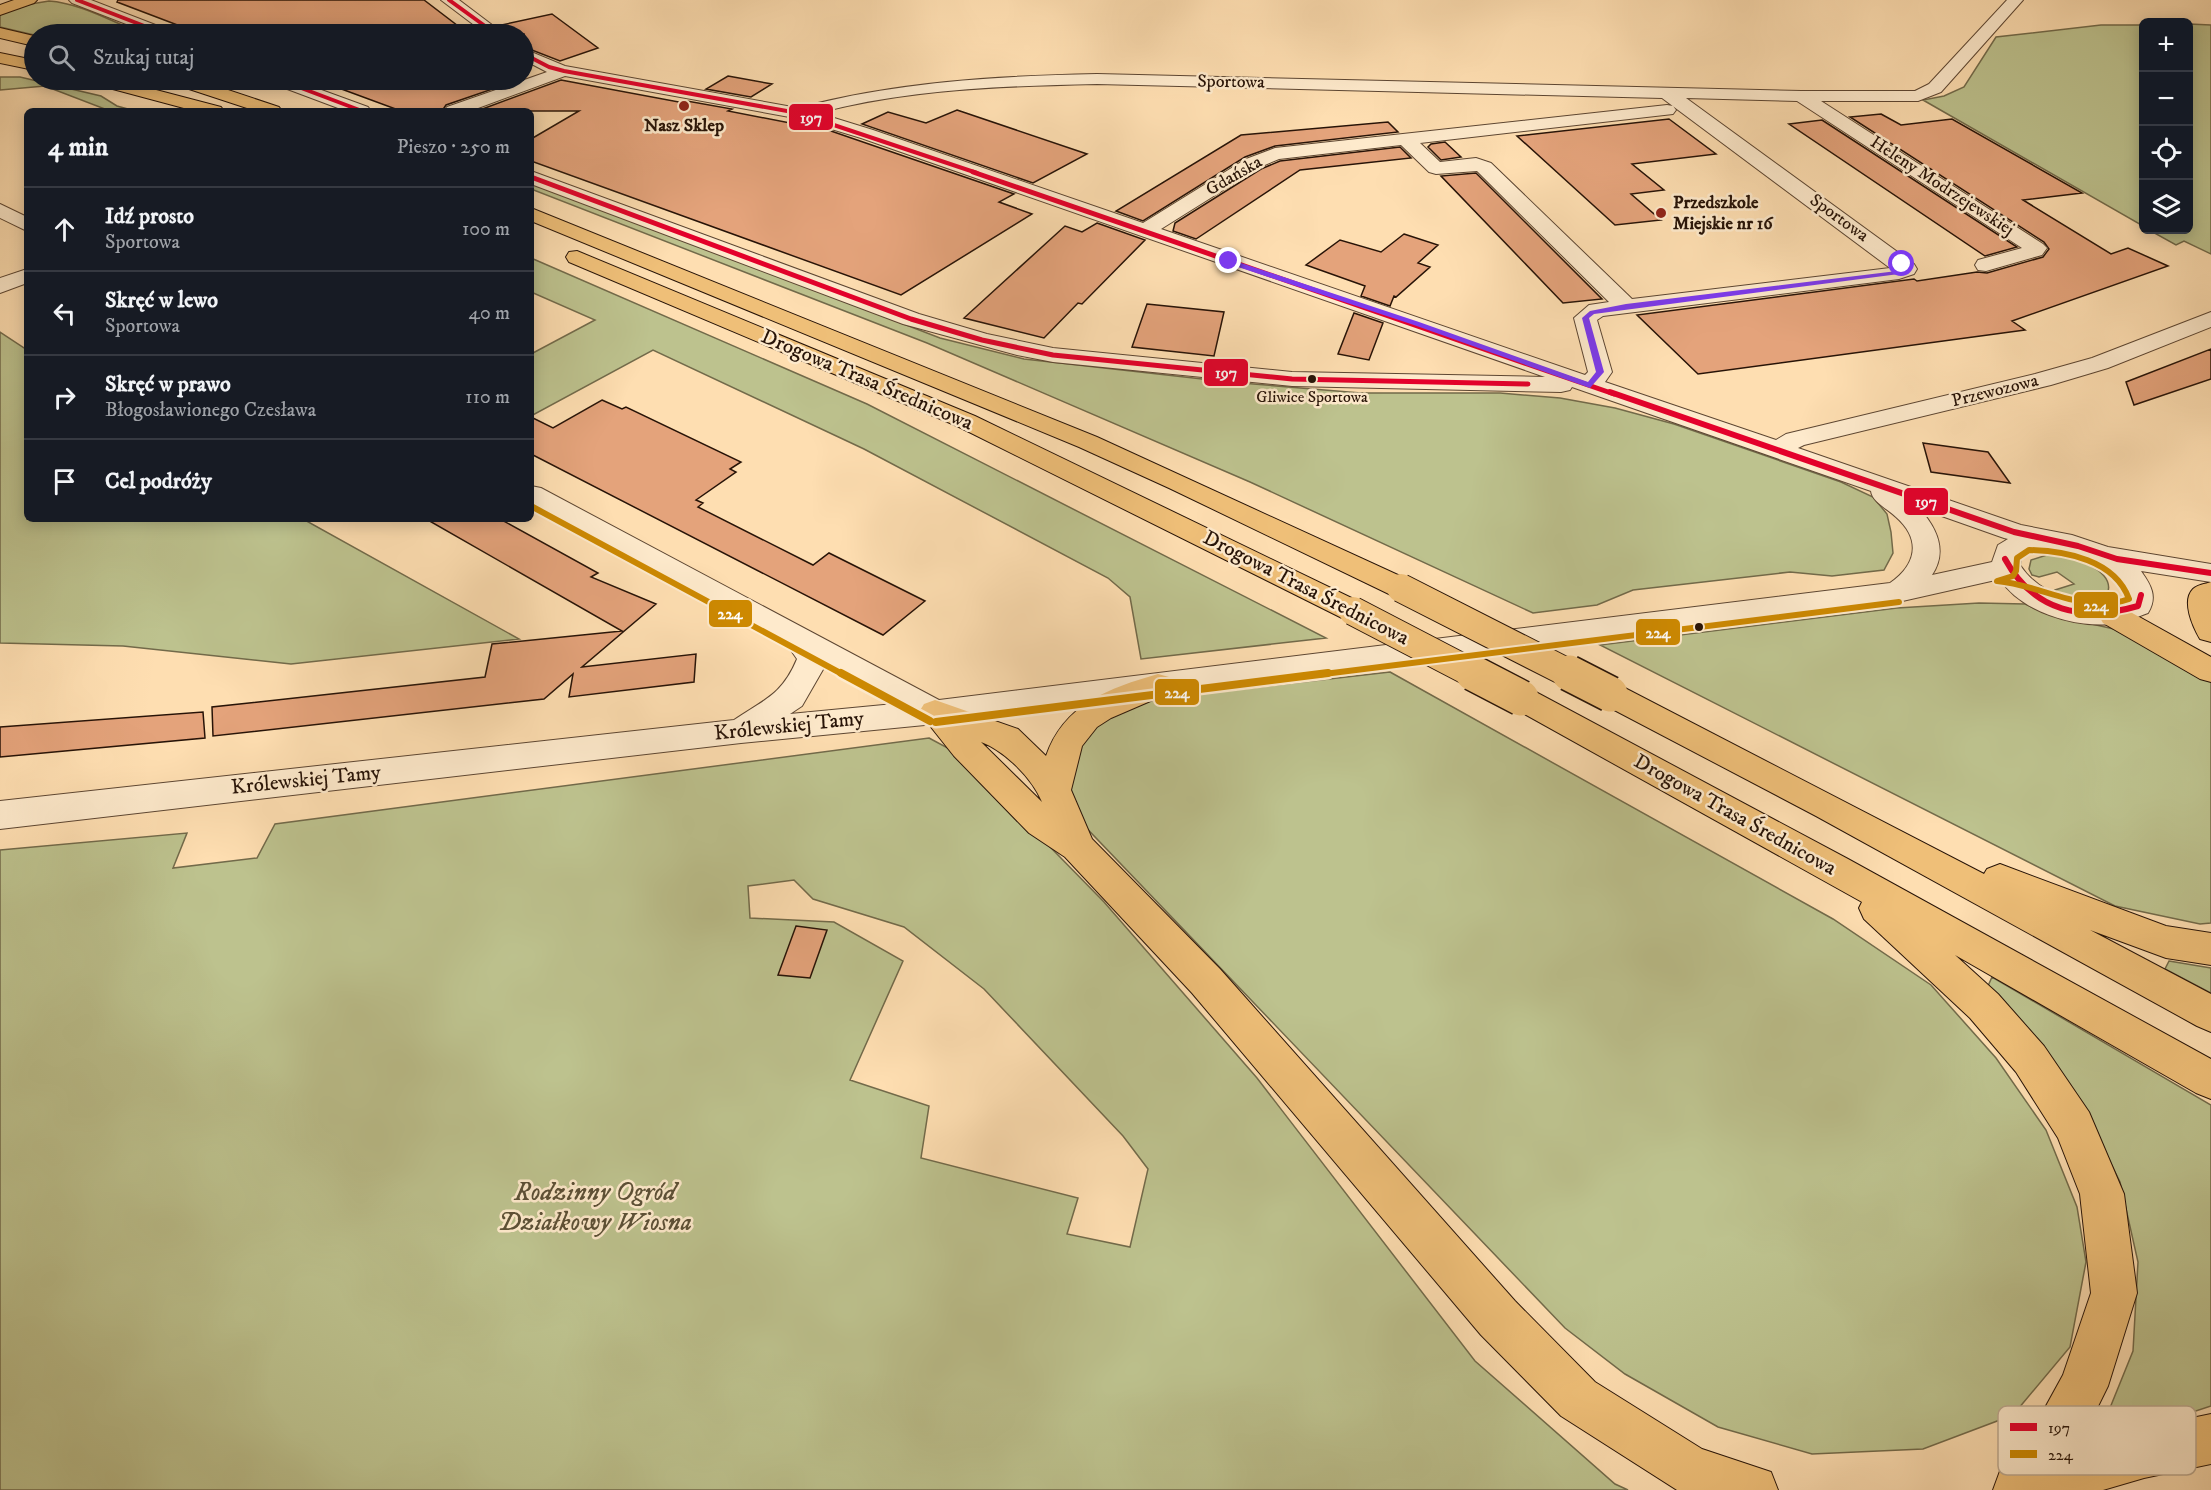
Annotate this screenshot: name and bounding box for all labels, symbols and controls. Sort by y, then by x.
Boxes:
map controls [2139,18,2193,234]
button: + [2139,18,2193,72]
search box [24,24,534,90]
icon: search [45,41,78,74]
text: Szukaj tutaj [93,44,194,71]
street label: Sportowa [1197,70,1265,94]
button: − [2139,72,2193,126]
marker: Nasz Sklep [677,99,691,113]
line badge: 197 [788,103,834,131]
text: 197 [800,108,822,128]
place label: Nasz Sklep [644,115,724,137]
button: locate [2139,126,2193,180]
text: 4 min [48,131,108,164]
street label: Heleny Modrzejewskiej [1866,131,2018,241]
text: Pieszo · 250 m [397,135,510,160]
street label: Gdańska [1202,151,1266,201]
button: layers [2139,180,2193,234]
street label: Sportowa [1805,189,1873,247]
place label: Przedszkole Miejskie nr 16 [1673,192,1774,235]
text: Idź prosto [105,203,194,230]
marker: Przedszkole Miejskie nr 16 [1654,206,1668,220]
icon: ahead [48,213,81,246]
text: 100 m [462,217,510,242]
text: Sportowa [105,230,180,255]
route end [1215,247,1241,273]
route start [1888,250,1914,276]
text: Skręć w lewo [105,287,218,314]
icon: left [48,297,81,330]
text: 40 m [468,301,510,326]
text: Sportowa [105,314,180,339]
street label: Drogowa Trasa Średnicowa [757,322,978,436]
line badge: 197 [1203,358,1249,387]
text: 197 [1215,363,1237,383]
street label: Przewozowa [1949,370,2041,412]
text: Skręć w prawo [105,371,231,398]
marker: Gliwice Sportowa [1306,373,1318,385]
icon: right [48,381,81,414]
text: 110 m [465,385,510,410]
place label: Gliwice Sportowa [1256,387,1368,407]
text: Błogosławionego Czesława [105,398,316,423]
icon: arrive [48,465,81,498]
text: Cel podróży [105,468,212,495]
line badge: 197 [1903,487,1949,516]
text: 197 [1915,492,1937,512]
street label: Drogowa Trasa Średnicowa [1199,523,1414,651]
line badge: 224 [2073,591,2119,619]
text: 224 [2084,596,2109,616]
line badge: 224 [708,599,753,628]
text: 224 [718,604,743,624]
line badge: 224 [1635,618,1681,646]
unlabelled marker [1693,621,1705,633]
text: 224 [1646,623,1671,643]
line badge: 224 [1154,678,1200,706]
text: 224 [1165,683,1190,703]
street label: Królewskiej Tamy [713,705,866,747]
street label: Drogowa Trasa Średnicowa [1629,747,1842,882]
street label: Królewskiej Tamy [230,759,383,801]
park label: Rodzinny Ogród Działkowy Wiosna [498,1176,692,1239]
legend [1998,1406,2196,1475]
text: 197 [2048,1418,2070,1438]
text: 224 [2048,1445,2074,1465]

